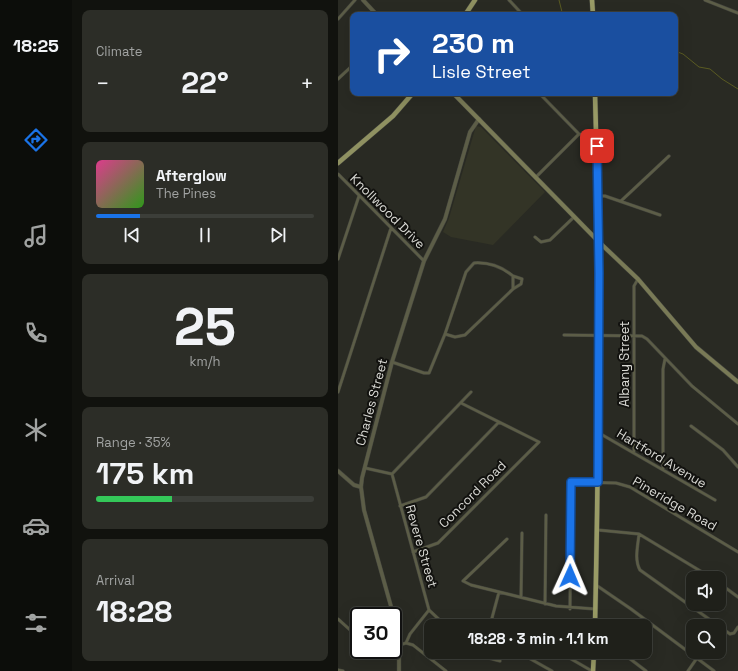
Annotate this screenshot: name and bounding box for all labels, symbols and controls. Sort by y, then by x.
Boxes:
text: 230 m [432,25,515,61]
icon: right [366,28,418,80]
text: 18:25 [13,34,59,57]
text: Climate [96,43,142,60]
text: Lisle Street [432,60,530,83]
text: 22° [181,63,229,102]
text: − [96,69,110,97]
text: + [300,69,314,97]
icon: directions [22,126,50,154]
pin [580,129,614,163]
icon: arrive [586,135,608,157]
text: Afterglow [156,166,227,185]
street label: Knollwood Drive [346,170,429,253]
text: The Pines [156,185,216,202]
icon: music [22,222,50,250]
icon: previous [121,224,143,246]
icon: pause [194,224,216,246]
icon: next [267,224,289,246]
text: 25 [174,294,236,360]
icon: phone [22,319,50,347]
street label: Albany Street [616,321,633,407]
text: km/h [190,353,220,370]
street label: Charles Street [352,357,391,448]
icon: climate [22,416,50,444]
street label: Hartford Avenue [614,425,710,492]
text: Range · 35% [96,434,170,451]
text: 175 km [96,454,194,493]
street label: Concord Road [435,457,510,532]
street label: Pineridge Road [630,472,720,534]
street label: Revere Street [402,503,441,590]
icon: car [22,512,50,540]
position arrow [549,555,591,597]
map controls [686,571,726,659]
button: sound [686,571,726,611]
text: Arrival [96,572,135,589]
text: 18:28 [96,592,172,631]
speed limit sign: 30 [350,607,402,659]
icon: filters [22,609,50,637]
button: search [686,619,726,659]
text: 18:28 · 3 min · 1.1 km [467,629,609,648]

